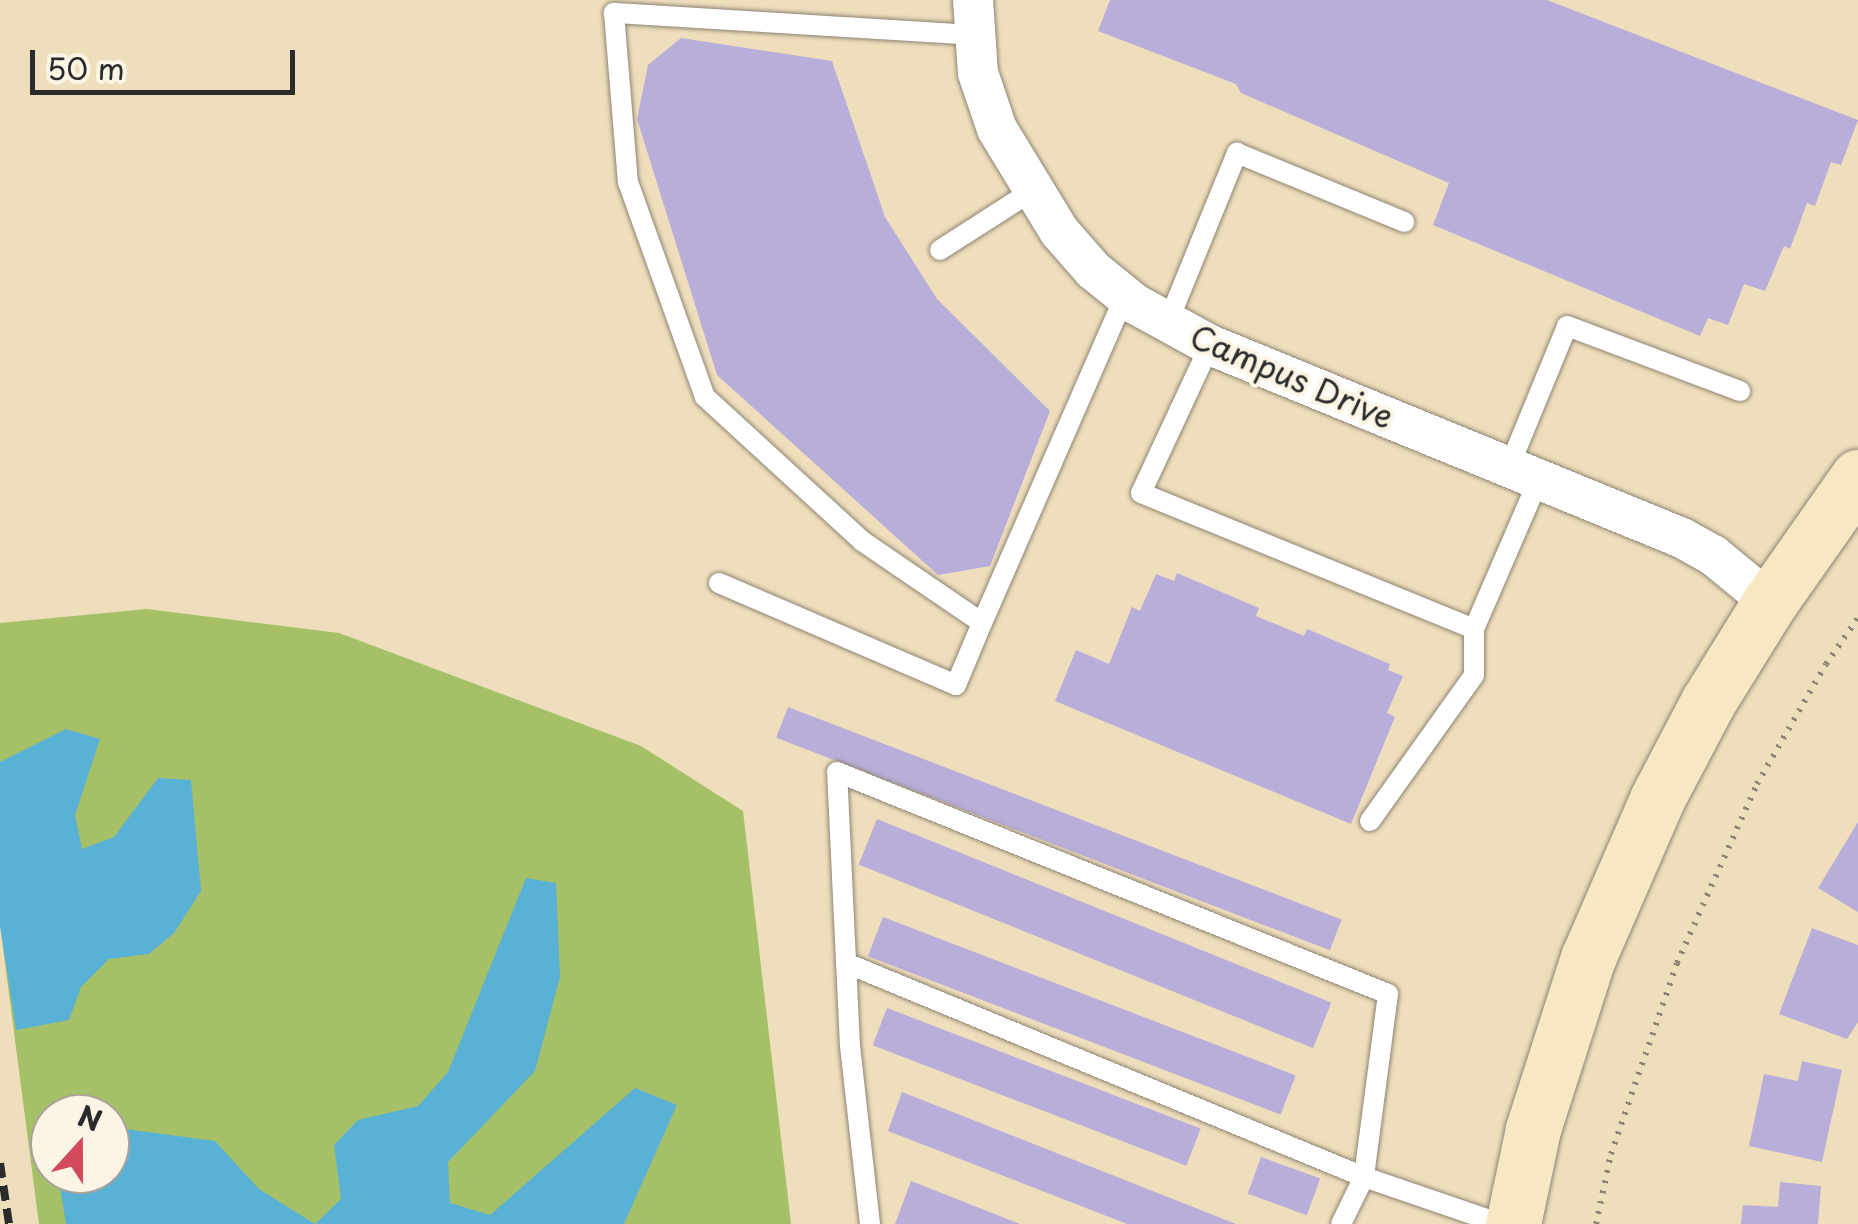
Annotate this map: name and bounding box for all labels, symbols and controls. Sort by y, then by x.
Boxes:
scale bar [35,30,300,92]
text: 50 m [47,45,125,90]
street label: Campus Drive [1184,316,1400,436]
text: N [72,1093,108,1141]
north arrow [30,1094,130,1194]

